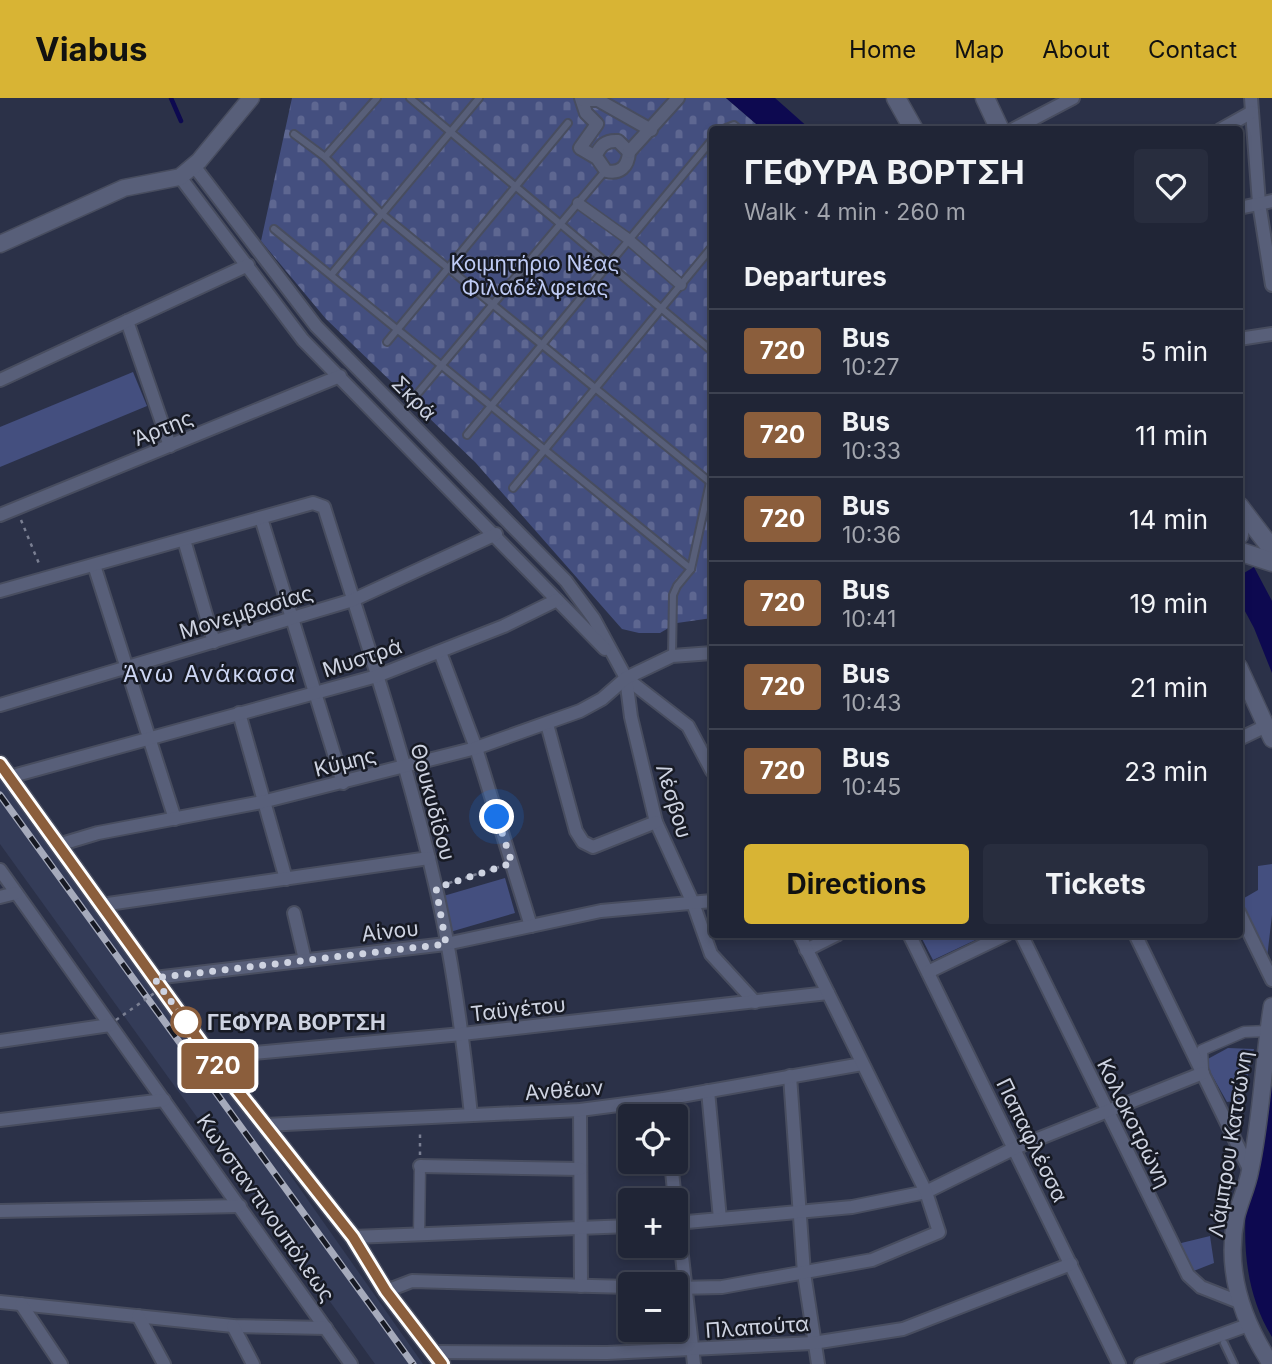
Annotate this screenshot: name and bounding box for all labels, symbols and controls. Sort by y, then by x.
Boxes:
text: Viabus [35,29,148,69]
text: Home [849,35,916,64]
text: Map [954,35,1004,64]
text: About [1042,35,1110,64]
text: Contact [1148,35,1237,64]
button: heart [1134,149,1208,223]
text: ΓΕΦΥΡΑ ΒΟΡΤΣΗ [744,152,1025,192]
text: Walk · 4 min · 260 m [744,198,966,226]
park label: Κοιμητήριο Νέας Φιλαδέλφειας [450,251,620,300]
text: Departures [744,261,887,292]
text: Bus [842,322,890,353]
text: 720 [760,336,805,365]
text: 5 min [1140,336,1208,367]
text: 10:27 [842,353,900,381]
street label: Σκρά [387,371,441,425]
street label: Άρτης [130,405,196,451]
text: Bus [842,406,890,437]
text: 720 [760,420,805,449]
text: 11 min [1135,420,1208,451]
text: 10:33 [842,437,901,465]
text: Bus [842,490,890,521]
text: 720 [760,504,805,533]
text: 14 min [1129,504,1208,535]
text: 10:36 [842,521,901,549]
text: Bus [842,574,890,605]
street label: Μονεμβασίας [176,580,316,644]
text: 720 [760,588,805,617]
text: 19 min [1130,588,1208,619]
text: 10:41 [842,605,896,633]
street label: Μυστρά [319,633,405,683]
text: Bus [842,658,890,689]
district label: Άνω Ανάκασα [123,660,297,688]
text: 720 [760,672,805,701]
text: 21 min [1130,672,1208,703]
text: 10:43 [842,689,902,717]
street label: Θουκυδίδου [405,741,461,863]
street label: Κύμης [311,742,379,782]
text: Bus [842,742,890,773]
text: 720 [760,756,805,785]
text: 23 min [1124,756,1208,787]
street label: Λέσβου [651,761,697,841]
text: 10:45 [842,773,901,801]
your location [479,799,514,834]
button: Directions [744,844,969,924]
button: Tickets [983,844,1208,924]
street label: Αίνου [360,916,420,946]
street label: Ταϋγέτου [469,992,567,1026]
marker: ΓΕΦΥΡΑ ΒΟΡΤΣΗ [171,1007,201,1037]
place label: ΓΕΦΥΡΑ ΒΟΡΤΣΗ [207,1010,386,1035]
line badge: 720 [178,1043,258,1089]
street label: Λάμπρου Κατσώνη [1203,1049,1257,1239]
text: 720 [195,1051,241,1080]
street label: Κολοκοτρώνη [1092,1055,1176,1191]
street label: Παπαφλέσσα [991,1074,1073,1206]
street label: Ανθέων [524,1075,604,1105]
map controls [618,1104,688,1342]
button: locate [618,1104,688,1174]
street label: Κωνσταντινουπόλεως [192,1109,340,1307]
button: + [618,1188,688,1258]
button: − [618,1272,688,1342]
street label: Πλαπούτα [704,1311,810,1343]

